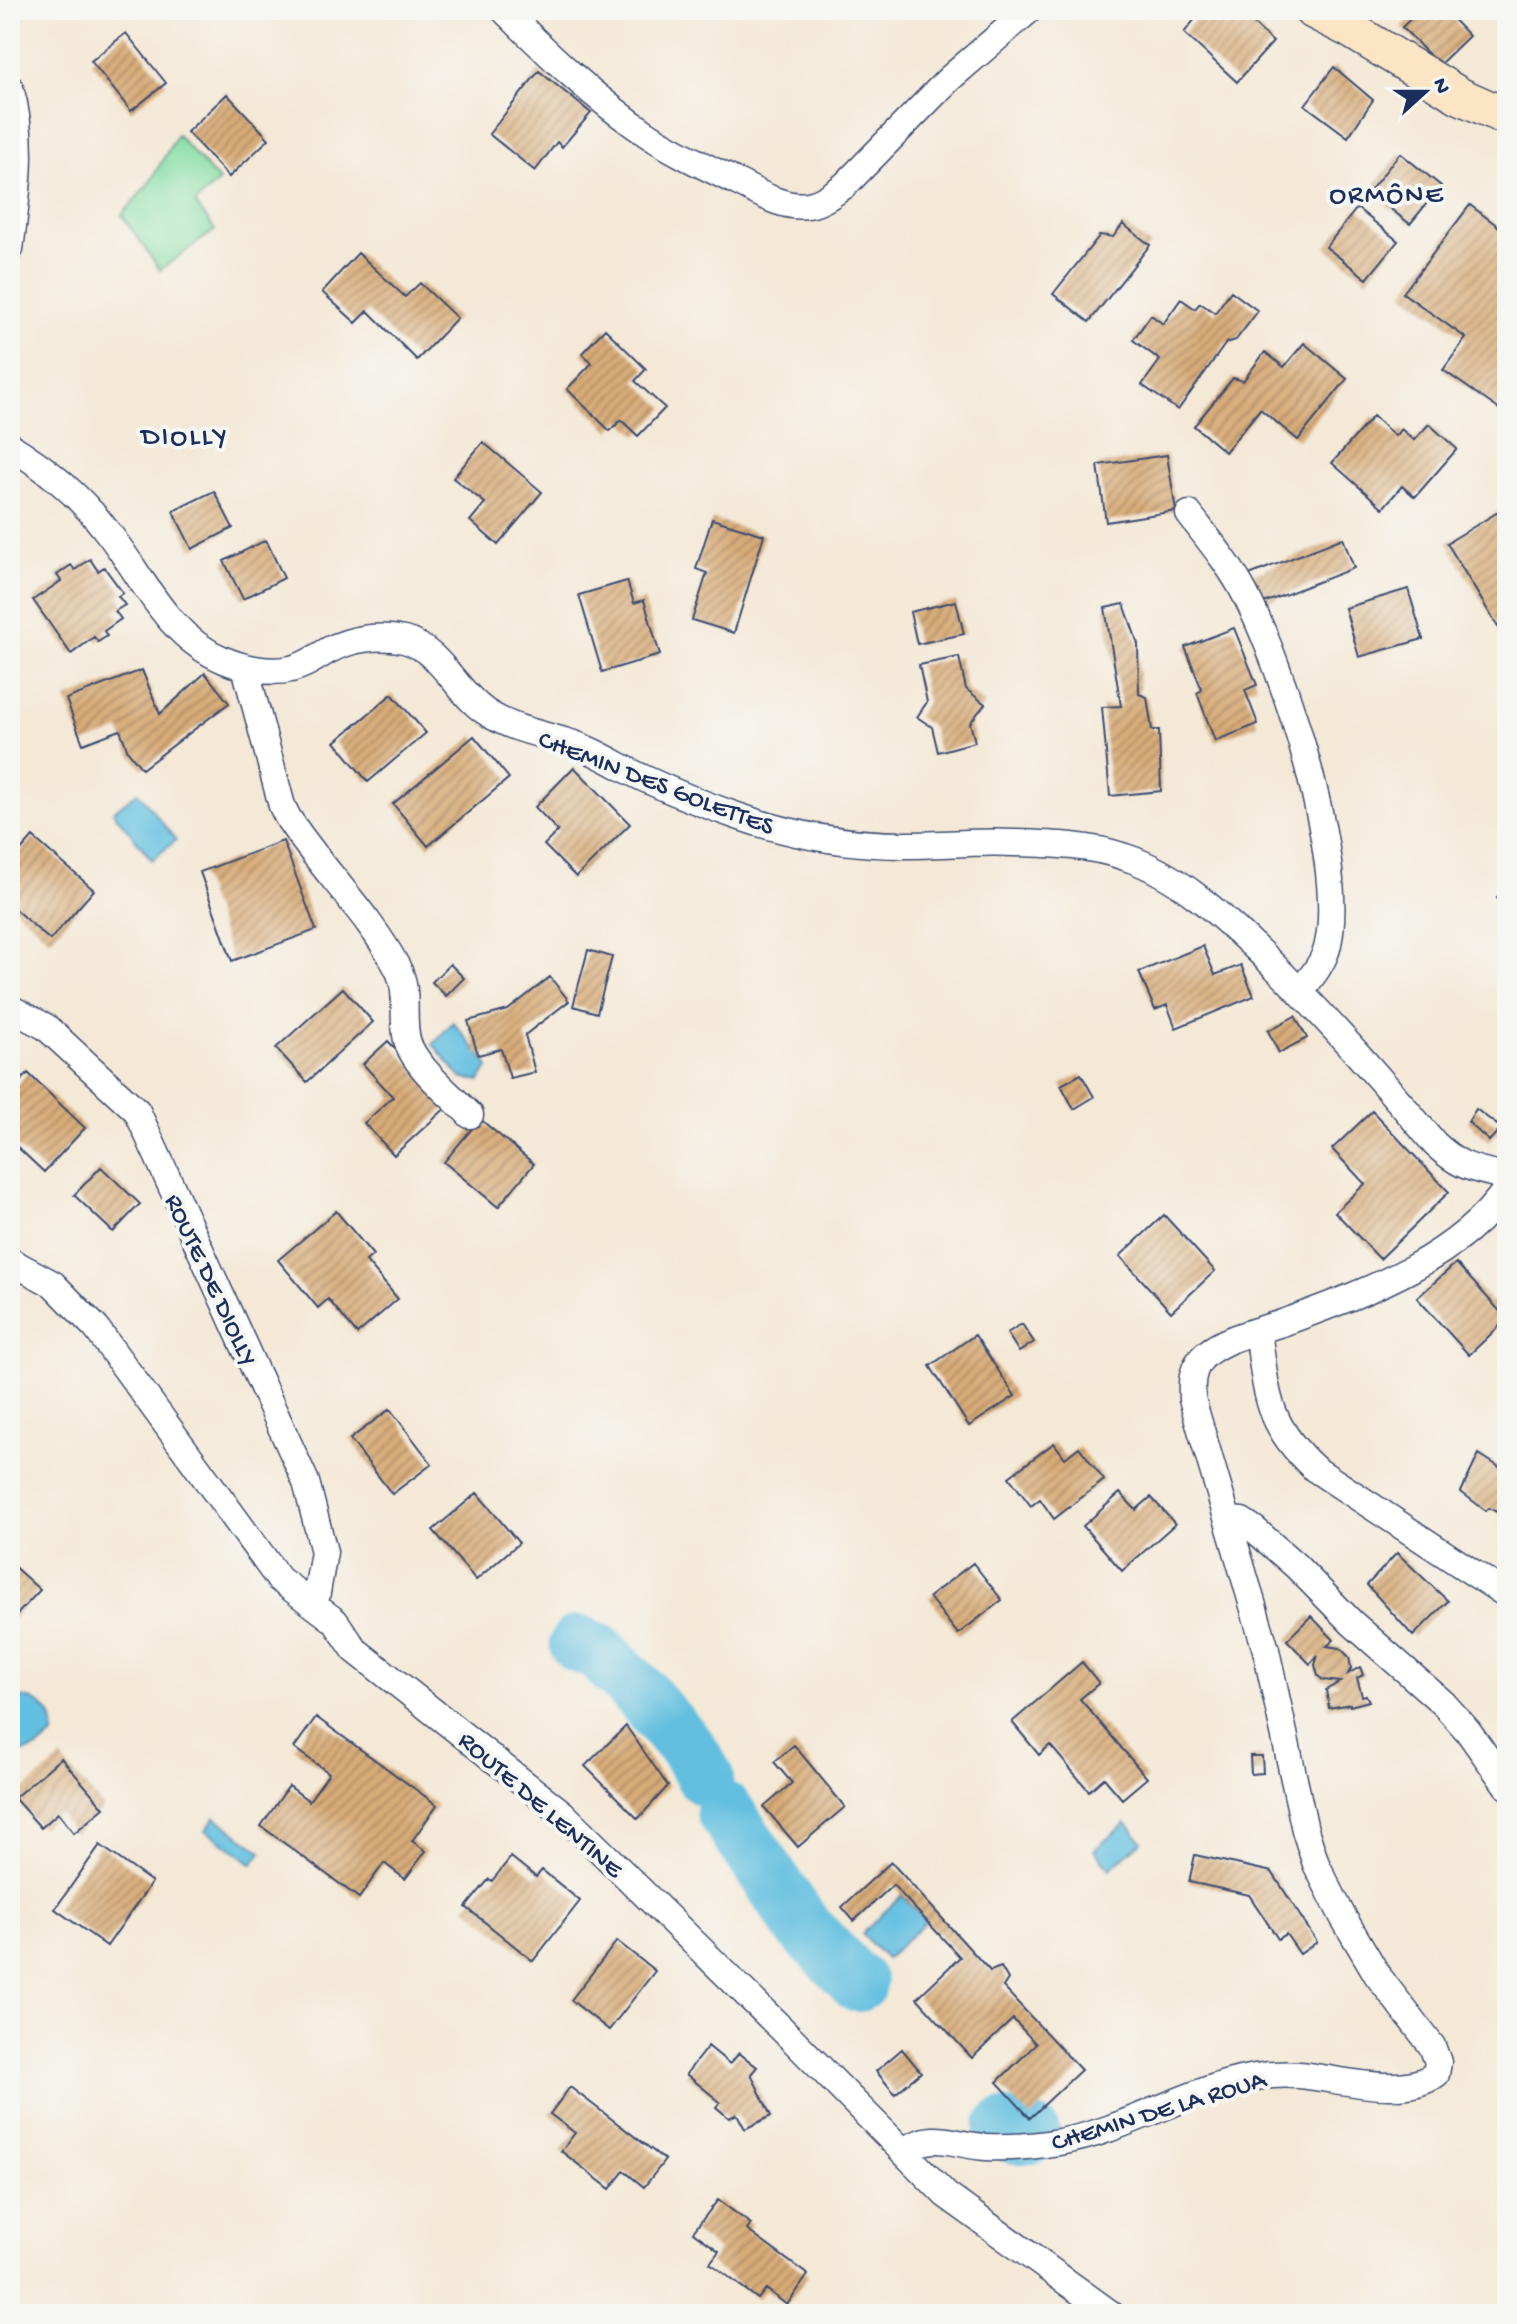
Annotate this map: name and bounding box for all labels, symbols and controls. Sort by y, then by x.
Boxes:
north arrow [1385,52,1465,132]
text: N [1425,75,1455,98]
district label: ORMÔNE [1329,180,1445,213]
district label: DIOLLY [139,422,229,455]
street label: CHEMIN DES GOLETTES [533,726,778,845]
street label: ROUTE DE DIOLLY [156,1190,262,1372]
street label: ROUTE DE LENTINE [450,1726,628,1887]
street label: CHEMIN DE LA ROUA [1048,2065,1272,2161]

